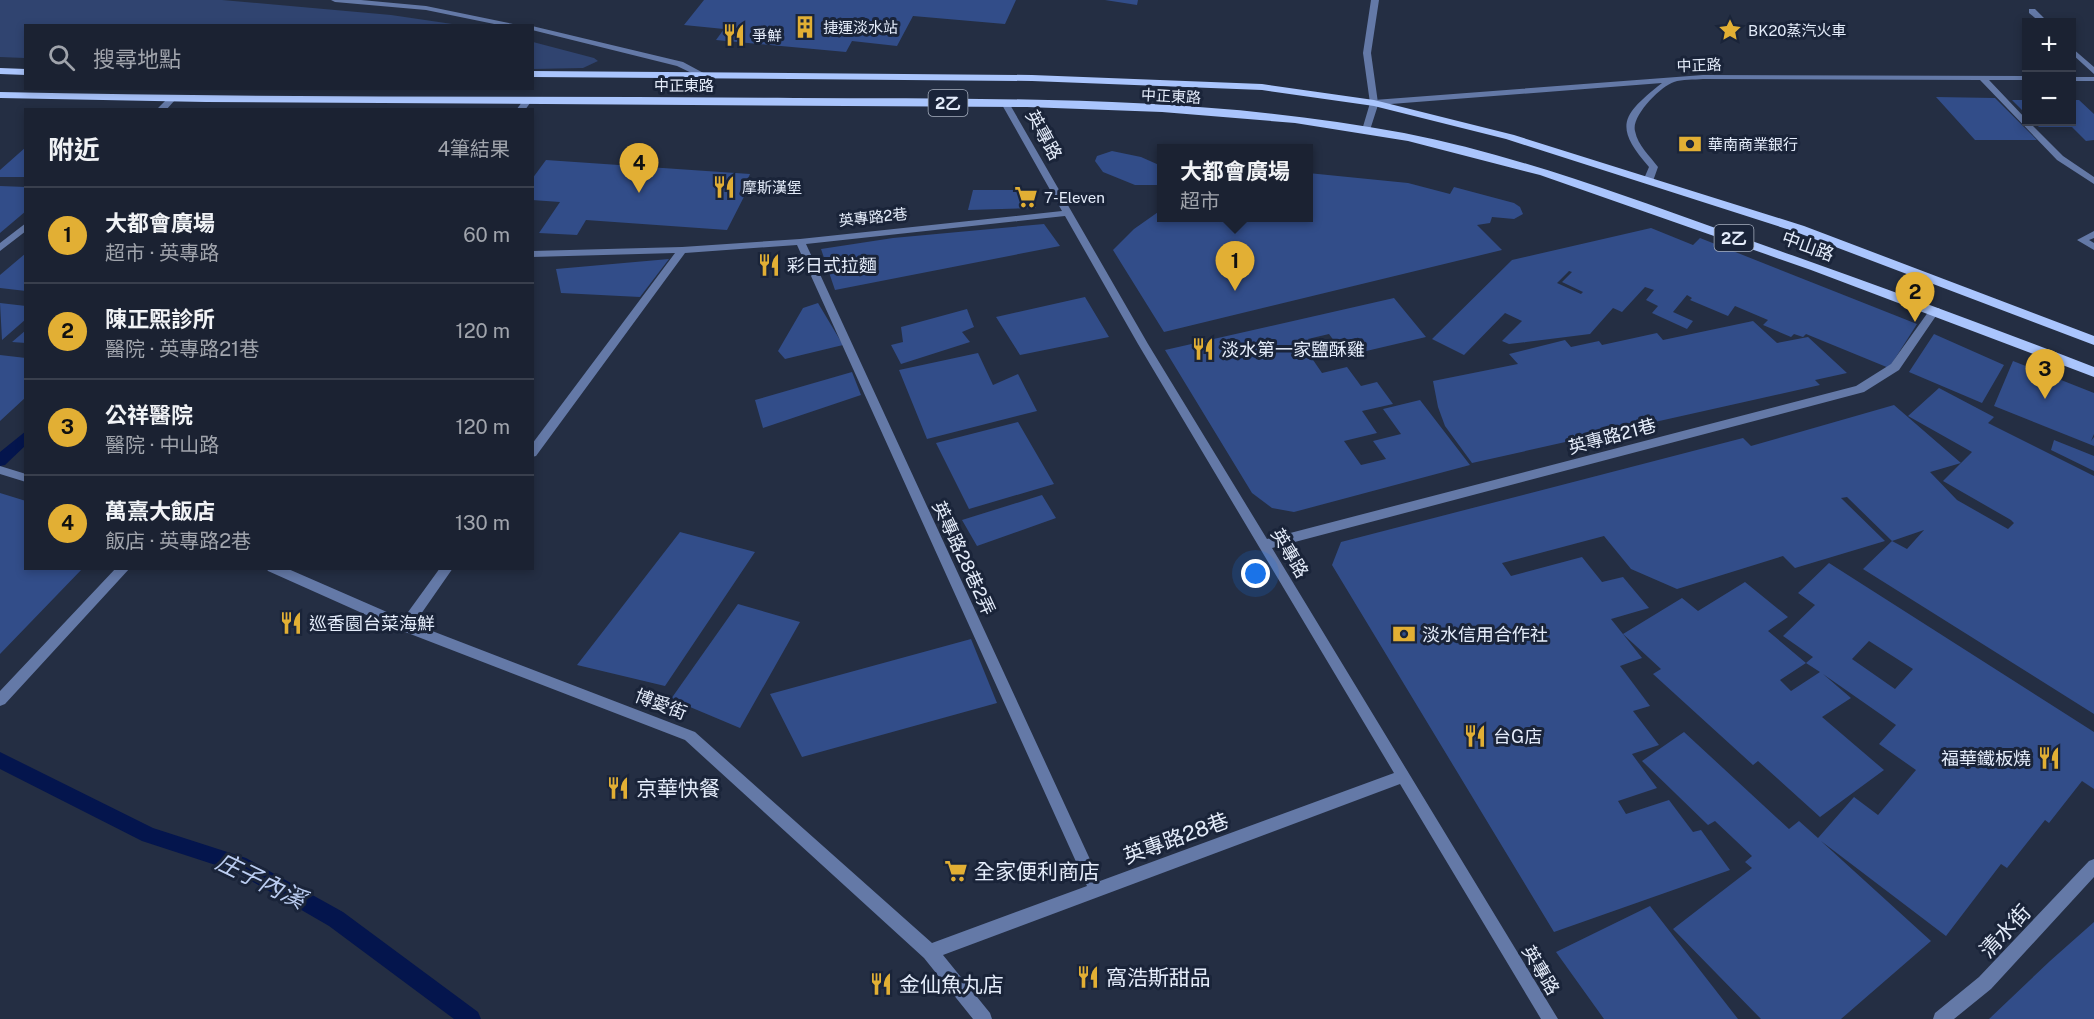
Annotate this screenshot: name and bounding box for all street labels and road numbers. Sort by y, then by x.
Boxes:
street label: 中正路 [1676,56,1722,74]
street label: 中正東路 [654,77,714,94]
street label: 中正東路 [1141,86,1201,106]
road number: 2乙 [928,90,968,116]
street label: 英專路 [1022,106,1066,164]
street label: 英專路2巷 [838,205,908,229]
road number: 2乙 [1714,225,1754,251]
street label: 中山路 [1779,227,1837,265]
street label: 英專路21巷 [1566,414,1658,458]
street label: 英專路28巷2弄 [928,498,1000,618]
street label: 英專路 [1267,524,1313,582]
street label: 博愛街 [632,685,690,723]
street label: 英專路28巷 [1120,807,1232,869]
street label: 清水街 [1974,899,2036,963]
street label: 英專路 [1518,941,1564,999]

